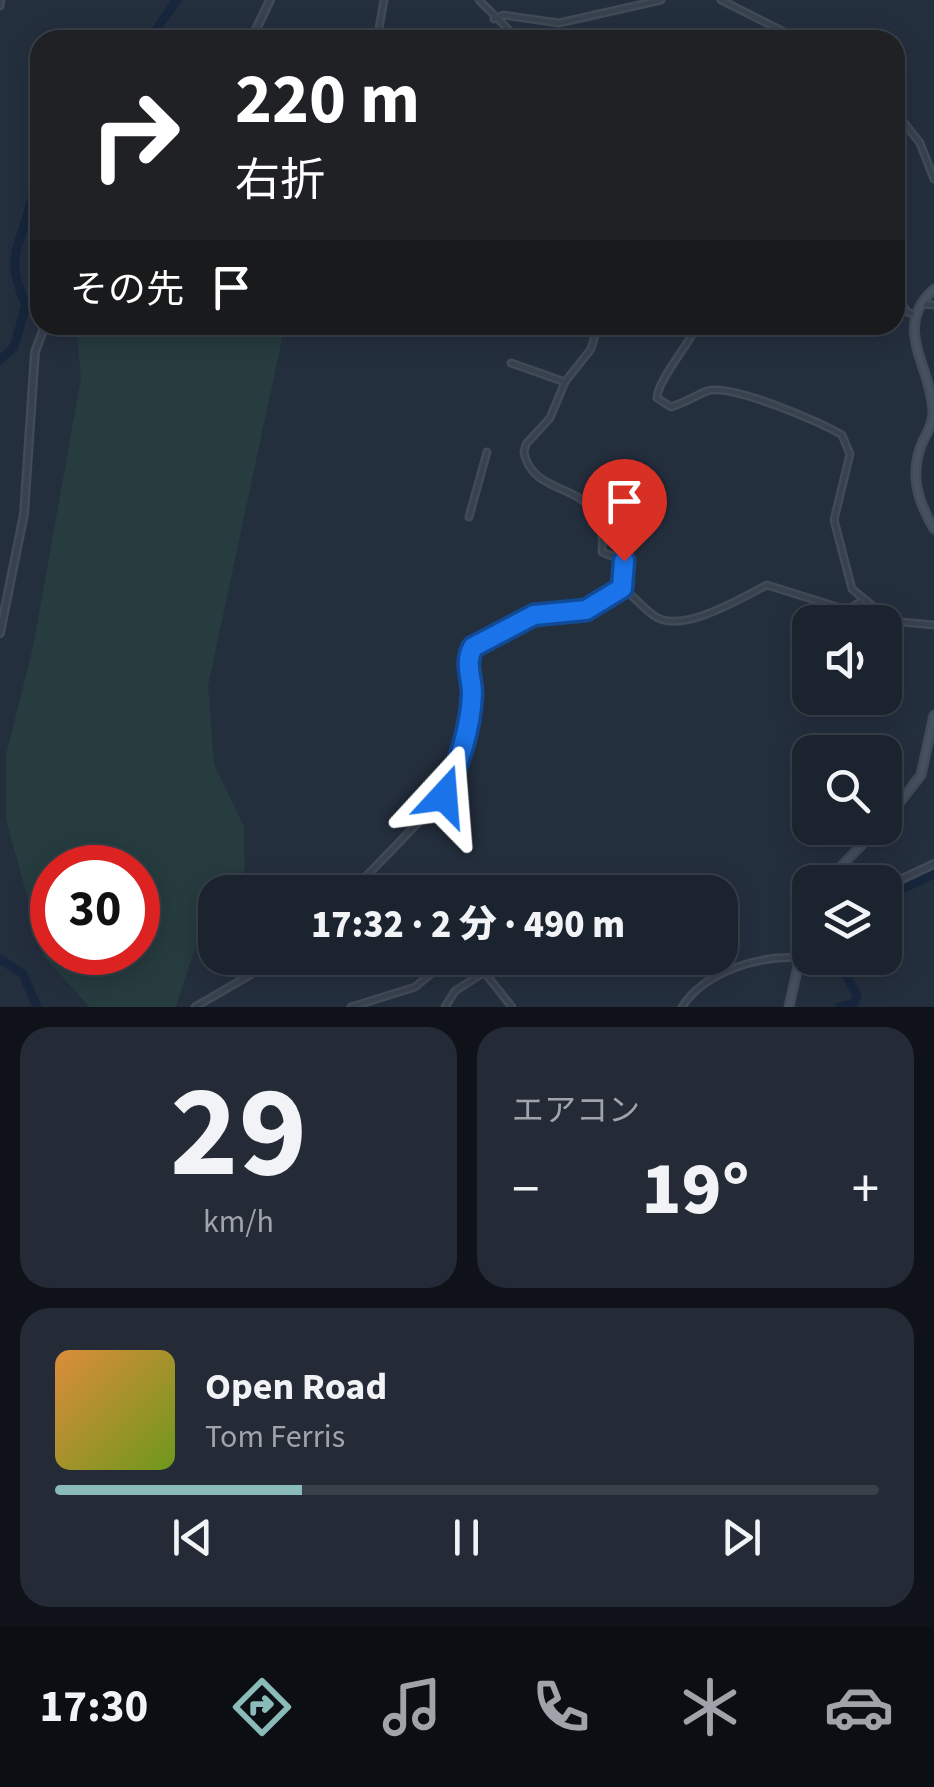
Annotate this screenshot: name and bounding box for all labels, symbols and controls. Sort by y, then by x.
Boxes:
text: 220 m [235,50,420,150]
icon: right [70,70,200,200]
text: 右折 [235,149,325,213]
icon: arrive [204,260,259,315]
text: その先 [70,263,184,317]
pin [582,459,667,562]
icon: arrive [597,474,652,529]
map controls [792,605,902,975]
button: sound [792,605,902,715]
button: search [792,735,902,845]
position arrow [392,744,496,848]
speed limit sign: 30 [30,845,160,975]
button: layers [792,865,902,975]
text: 17:32 · 2 分 · 490 m [311,898,625,952]
text: 29 [170,1041,307,1226]
text: エアコン [512,1088,640,1134]
text: 19° [642,1136,749,1243]
text: − [512,1151,539,1229]
text: + [852,1151,879,1229]
text: km/h [203,1199,274,1245]
text: Open Road [205,1360,387,1414]
text: Tom Ferris [205,1414,345,1460]
icon: previous [165,1510,220,1565]
icon: pause [439,1510,494,1565]
icon: next [714,1510,769,1565]
icon: directions [227,1672,297,1742]
icon: music [377,1672,447,1742]
icon: phone [526,1672,596,1742]
icon: climate [675,1672,745,1742]
icon: car [824,1672,894,1742]
text: 17:30 [40,1675,148,1739]

